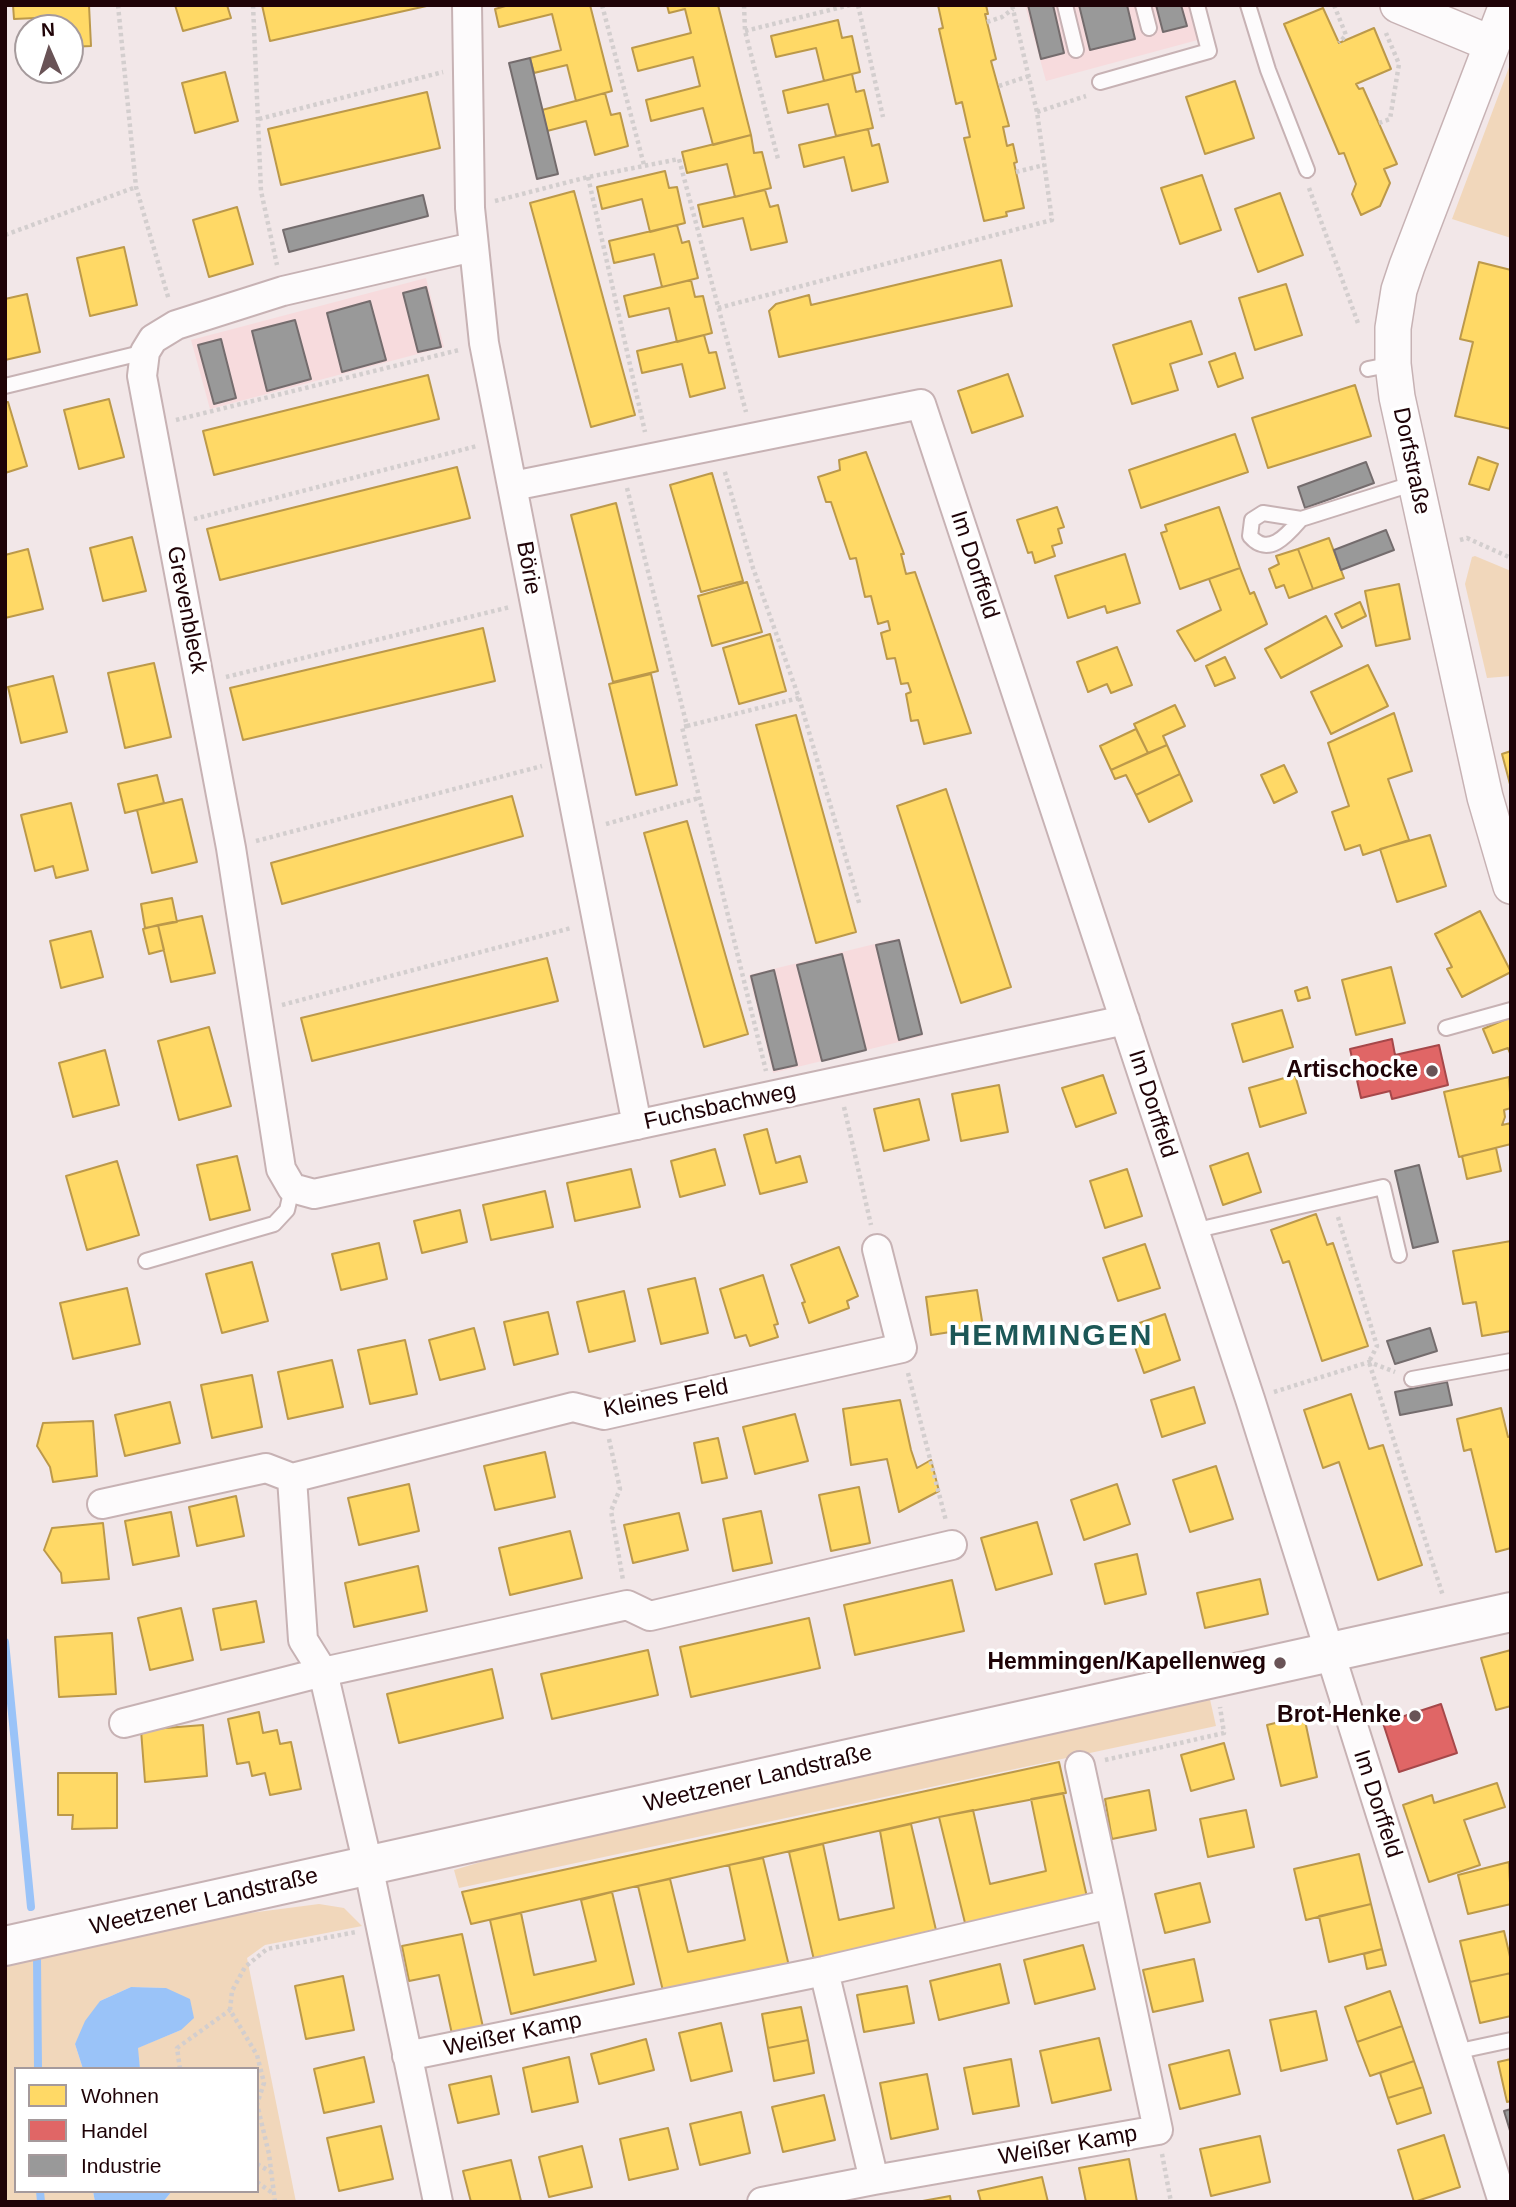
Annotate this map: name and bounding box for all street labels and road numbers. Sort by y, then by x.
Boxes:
street label: Dorfstraße [1386,405,1436,517]
street label: Im Dorffeld [944,507,1004,623]
street label: Börie [510,539,546,597]
street label: Grevenbleck [160,544,212,676]
street label: Im Dorffeld [1122,1046,1182,1162]
street label: Fuchsbachweg [641,1077,799,1137]
street label: Kleines Feld [601,1373,731,1425]
street label: Weetzener Landstraße [641,1739,875,1819]
street label: Im Dorffeld [1347,1746,1407,1862]
street label: Weetzener Landstraße [87,1862,321,1942]
street label: Weißer Kamp [442,2007,584,2063]
street label: Weißer Kamp [997,2120,1139,2172]

